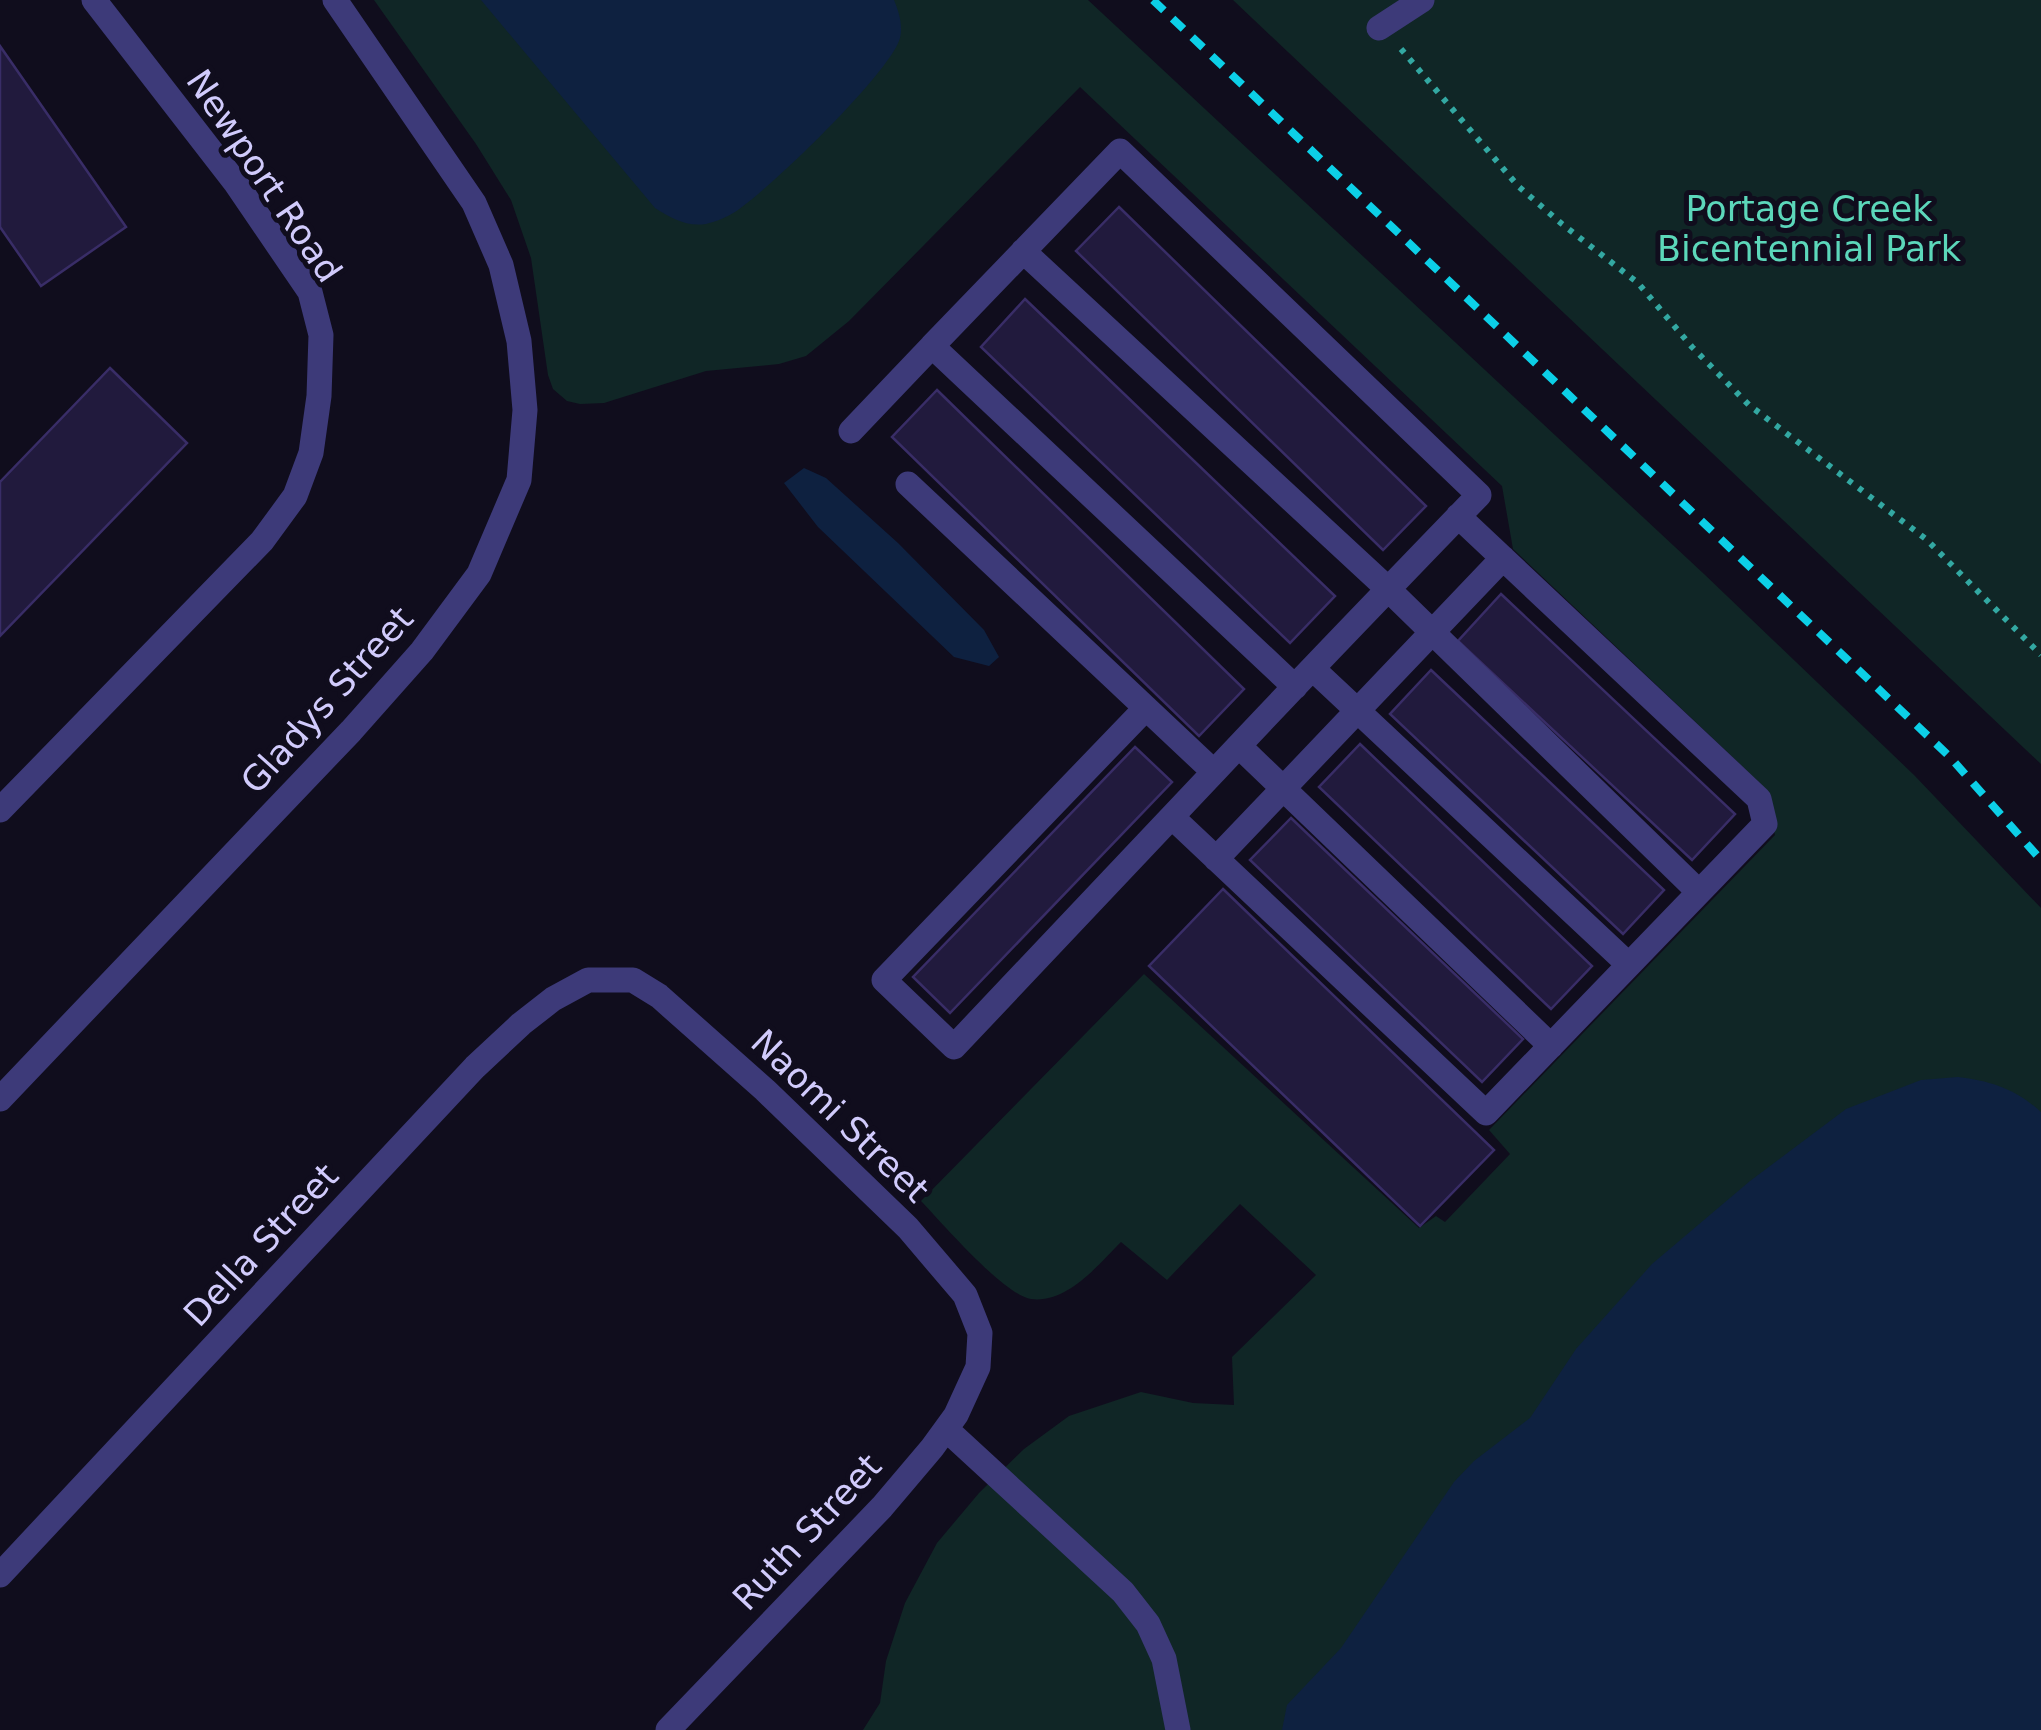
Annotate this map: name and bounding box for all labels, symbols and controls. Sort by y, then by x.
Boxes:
street label: Newport Road [178,62,350,290]
park label: Portage Creek Bicentennial Park [1657,189,1962,269]
street label: Gladys Street [233,599,421,801]
street label: Naomi Street [743,1022,937,1210]
street label: Della Street [176,1156,346,1334]
street label: Ruth Street [725,1446,889,1618]

